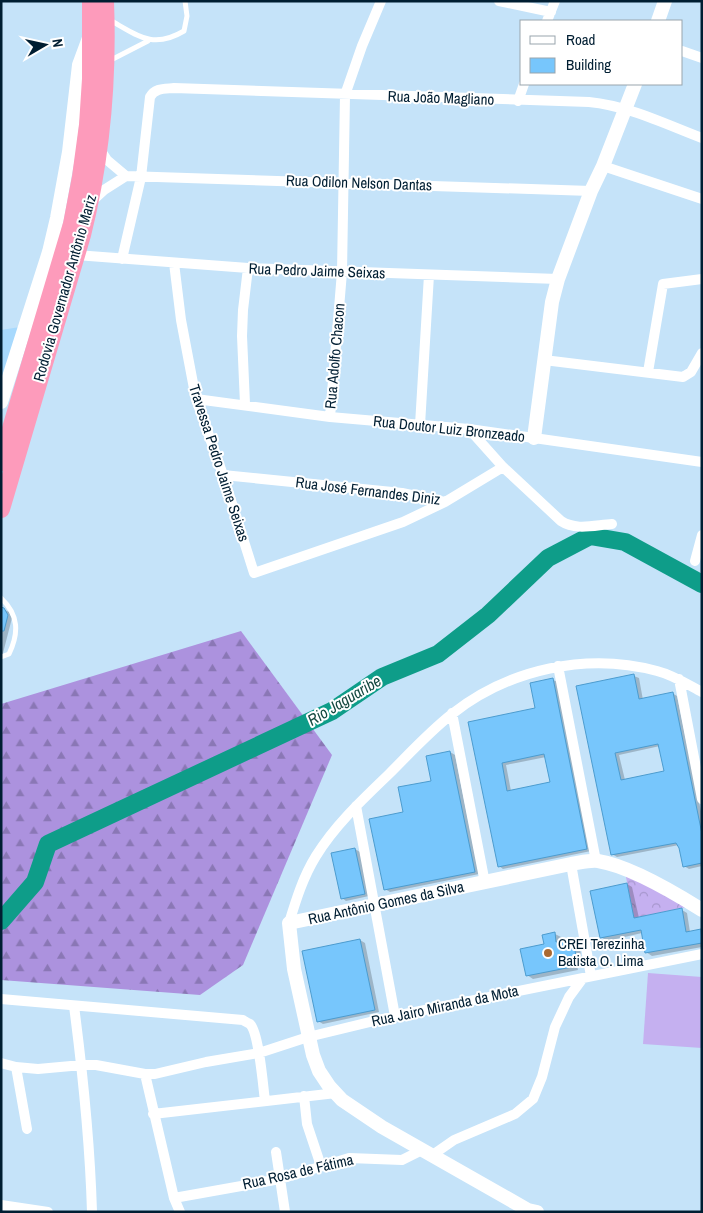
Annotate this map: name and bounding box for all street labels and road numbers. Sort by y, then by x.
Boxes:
street label: Rua João Magliano [387,85,495,110]
street label: Rua Odilon Nelson Dantas [286,169,432,196]
street label: Rodovia Governador Antônio Mariz [28,192,101,384]
street label: Rua Pedro Jaime Seixas [248,258,386,283]
street label: Rua Adolfo Chacon [319,302,350,410]
street label: Travessa Pedro Jaime Seixas [184,381,255,544]
street label: Rua Doutor Luiz Bronzeado [372,410,526,447]
street label: Rua José Fernandes Diniz [294,471,442,510]
street label: Rua Antônio Gomes da Silva [306,876,466,929]
street label: Rua Jairo Miranda da Mota [369,980,520,1031]
street label: Rua Rosa de Fátima [241,1149,355,1194]

